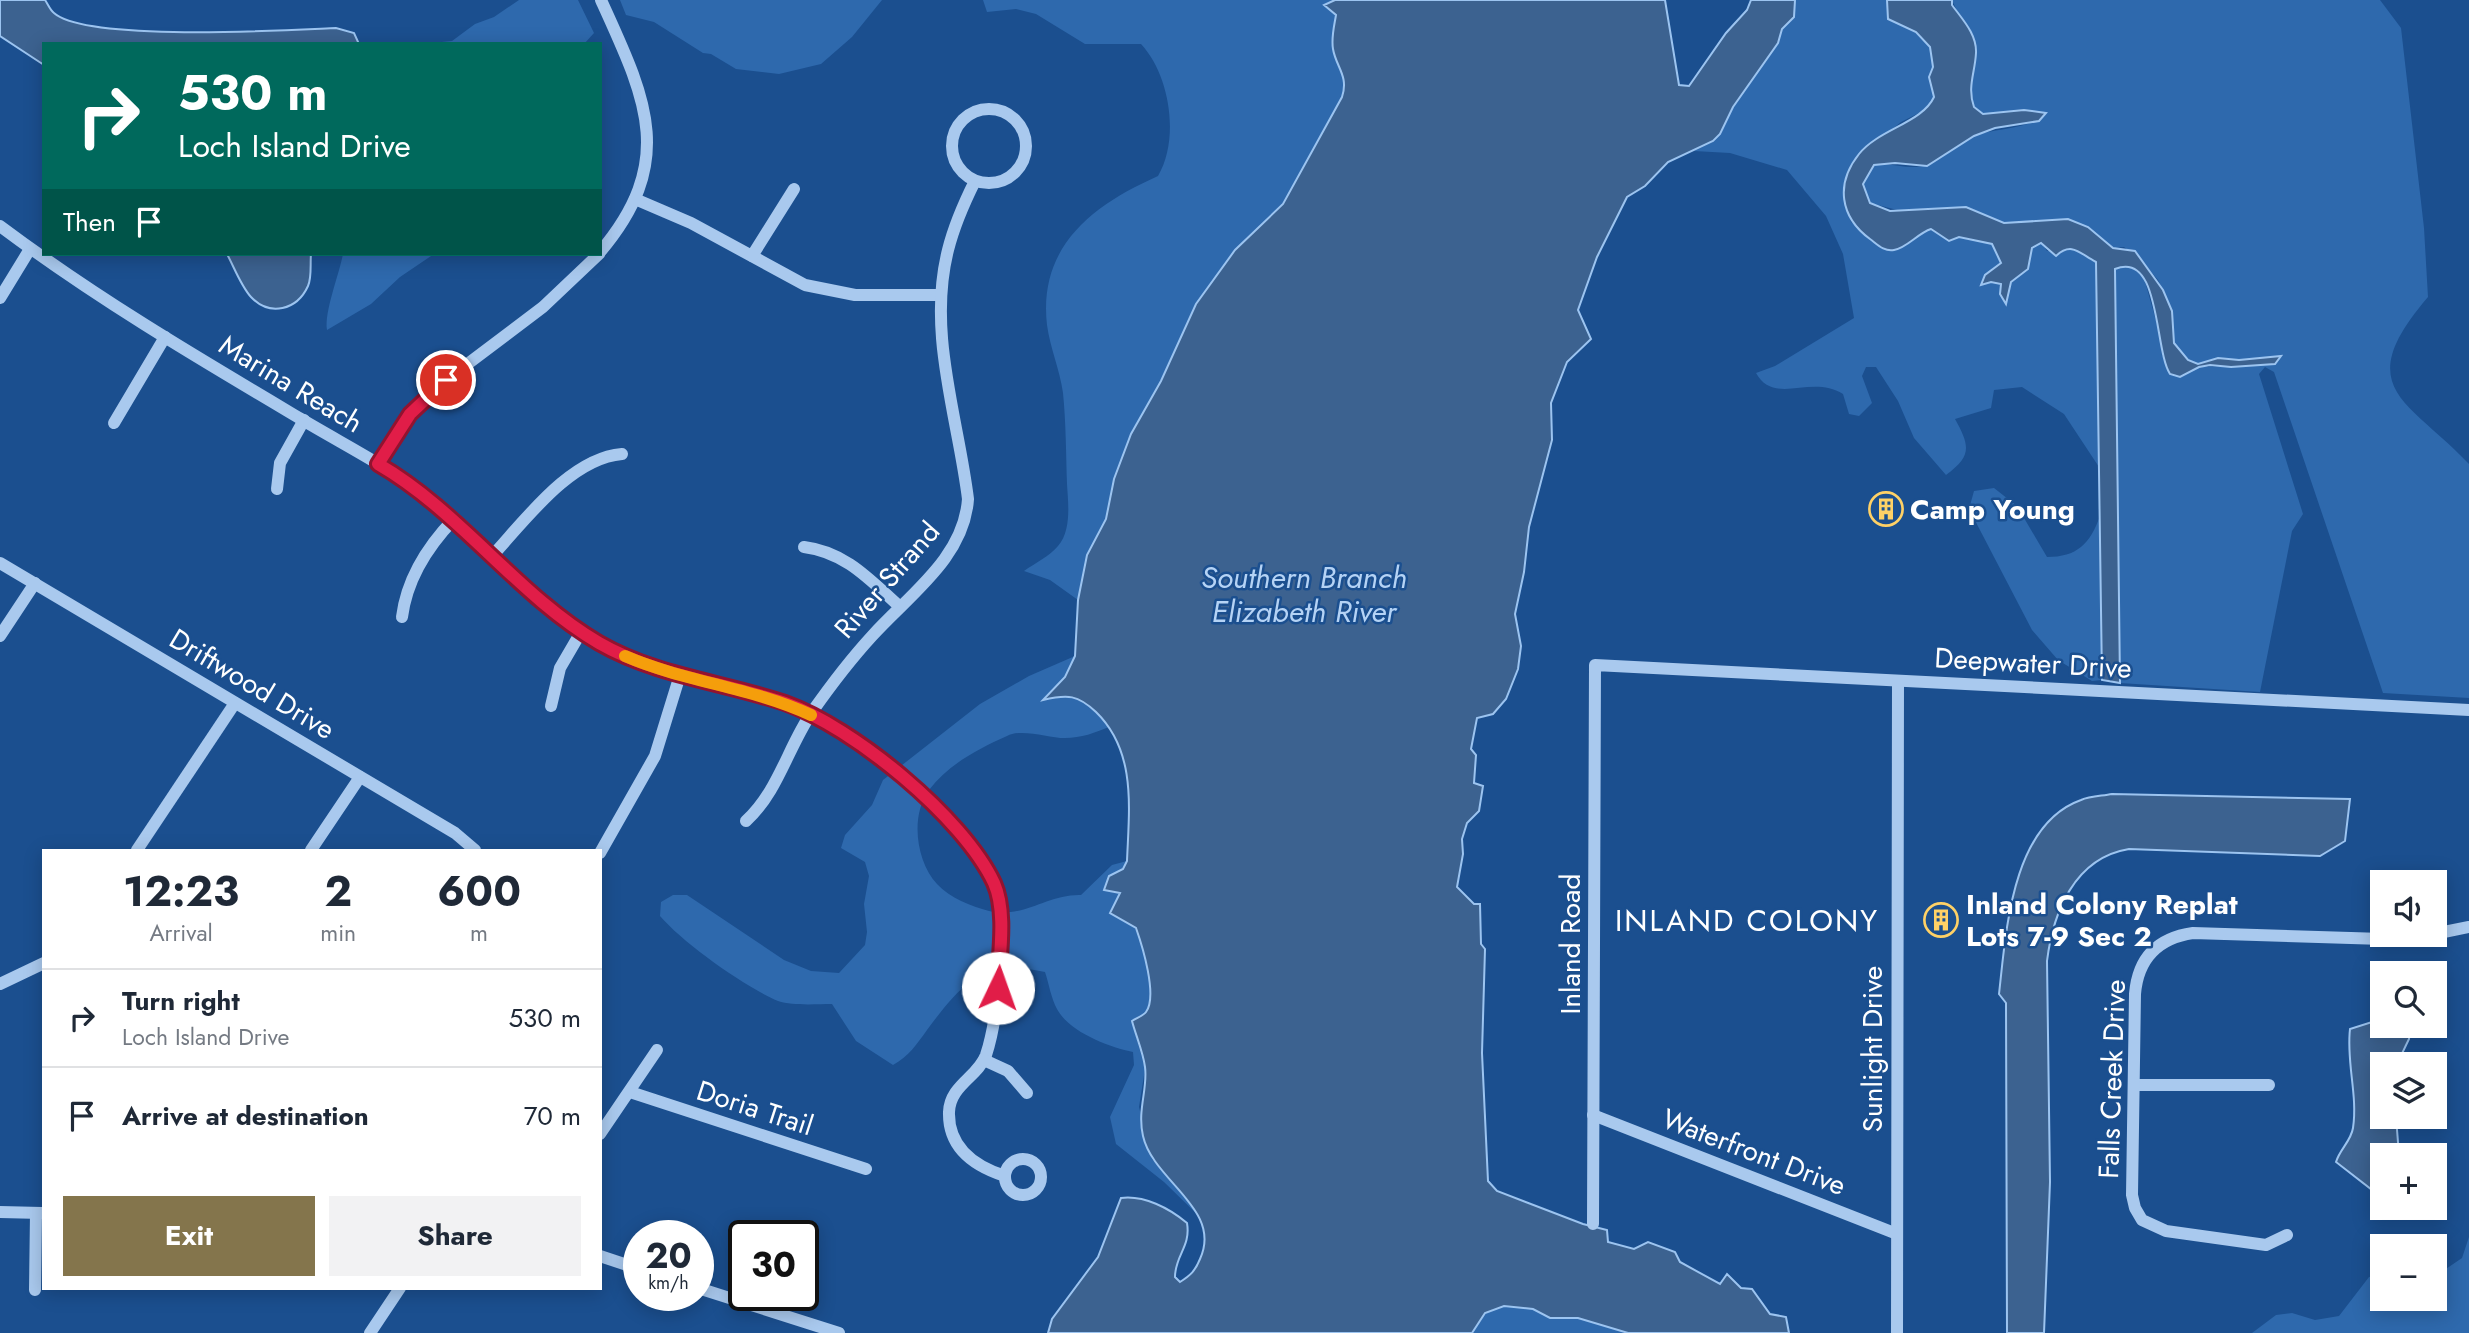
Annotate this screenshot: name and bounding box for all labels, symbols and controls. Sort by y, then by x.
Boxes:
text: 530 m [178,58,327,128]
icon: right [63,70,154,161]
text: Loch Island Drive [178,123,411,169]
text: Then [63,203,116,241]
icon: arrive [130,203,168,241]
street label: Marina Reach [211,325,371,443]
pin [416,350,476,410]
icon: arrive [427,361,465,399]
place label: Camp Young [1910,489,2075,530]
building icon: Camp Young [1867,490,1905,528]
street label: River Strand [825,513,949,647]
water label: Southern Branch Elizabeth River [1201,556,1407,633]
street label: Driftwood Drive [162,618,342,750]
street label: Deepwater Drive [1933,637,2133,689]
text: 12:23 [123,861,239,922]
text: 2 [324,861,352,922]
text: 600 [437,861,521,922]
map controls [2370,870,2447,1311]
button: sound [2370,870,2447,947]
street label: Inland Road [1550,874,1591,1014]
place label: Inland Colony Replat Lots 7-9 Sec 2 [1966,884,2238,957]
district label: INLAND COLONY [1615,899,1879,942]
building icon: Inland Colony Replat Lots 7-9 Sec 2 [1922,901,1960,939]
text: Arrival [149,916,213,950]
text: min [320,916,356,950]
text: m [470,916,488,950]
position arrow [961,951,1035,1025]
button: search [2370,961,2447,1038]
street label: Sunlight Drive [1852,966,1893,1132]
street label: Falls Creek Drive [2088,979,2136,1179]
text: Turn right [122,982,240,1020]
icon: right [63,999,101,1037]
text: 530 m [508,999,581,1037]
text: Loch Island Drive [122,1020,289,1054]
button: layers [2370,1052,2447,1129]
street label: Doria Trail [691,1070,819,1146]
icon: arrive [63,1097,101,1135]
text: Arrive at destination [122,1097,369,1135]
text: 70 m [524,1097,581,1135]
street label: Waterfront Drive [1656,1098,1852,1206]
button: + [2370,1143,2447,1220]
button: Exit [63,1196,315,1276]
button: Share [329,1196,581,1276]
speed limit sign: 30 [728,1220,819,1311]
text: 20 [645,1231,692,1281]
button: − [2370,1234,2447,1311]
text: km/h [648,1270,689,1296]

